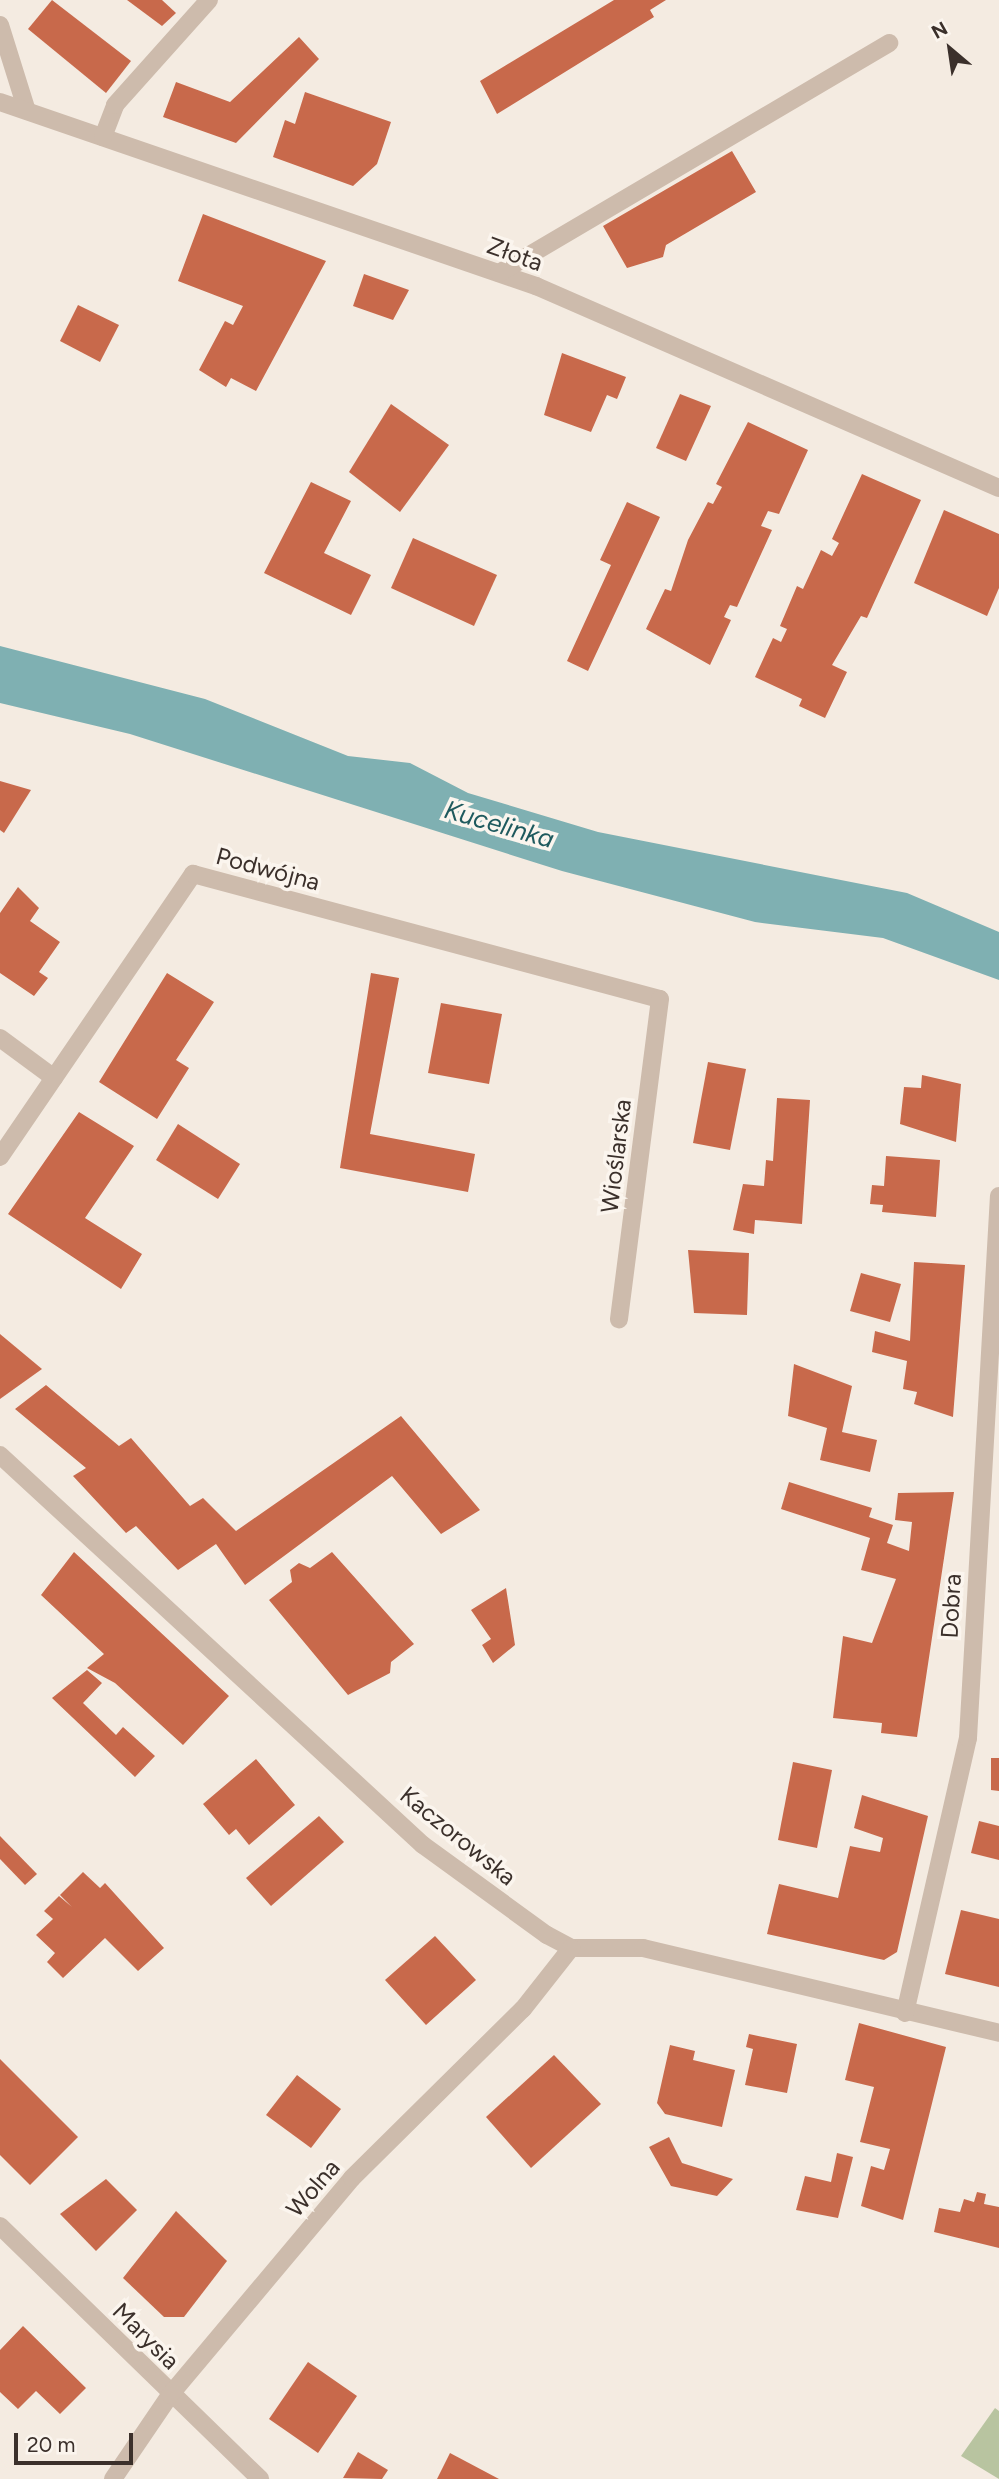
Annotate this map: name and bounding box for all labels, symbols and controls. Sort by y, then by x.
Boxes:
north arrow [915,14,985,84]
text: N [928,17,952,44]
street label: Złota [483,231,547,277]
water label: Kucelinka [441,794,557,856]
street label: Podwójna [213,841,323,897]
street label: Wioślarska [595,1098,637,1214]
street label: Dobra [935,1573,967,1639]
street label: Kaczorowska [394,1781,522,1891]
street label: Wolna [280,2153,346,2223]
street label: Marysia [107,2297,185,2375]
scale bar [18,2420,136,2464]
text: 20 m [27,2432,75,2457]

